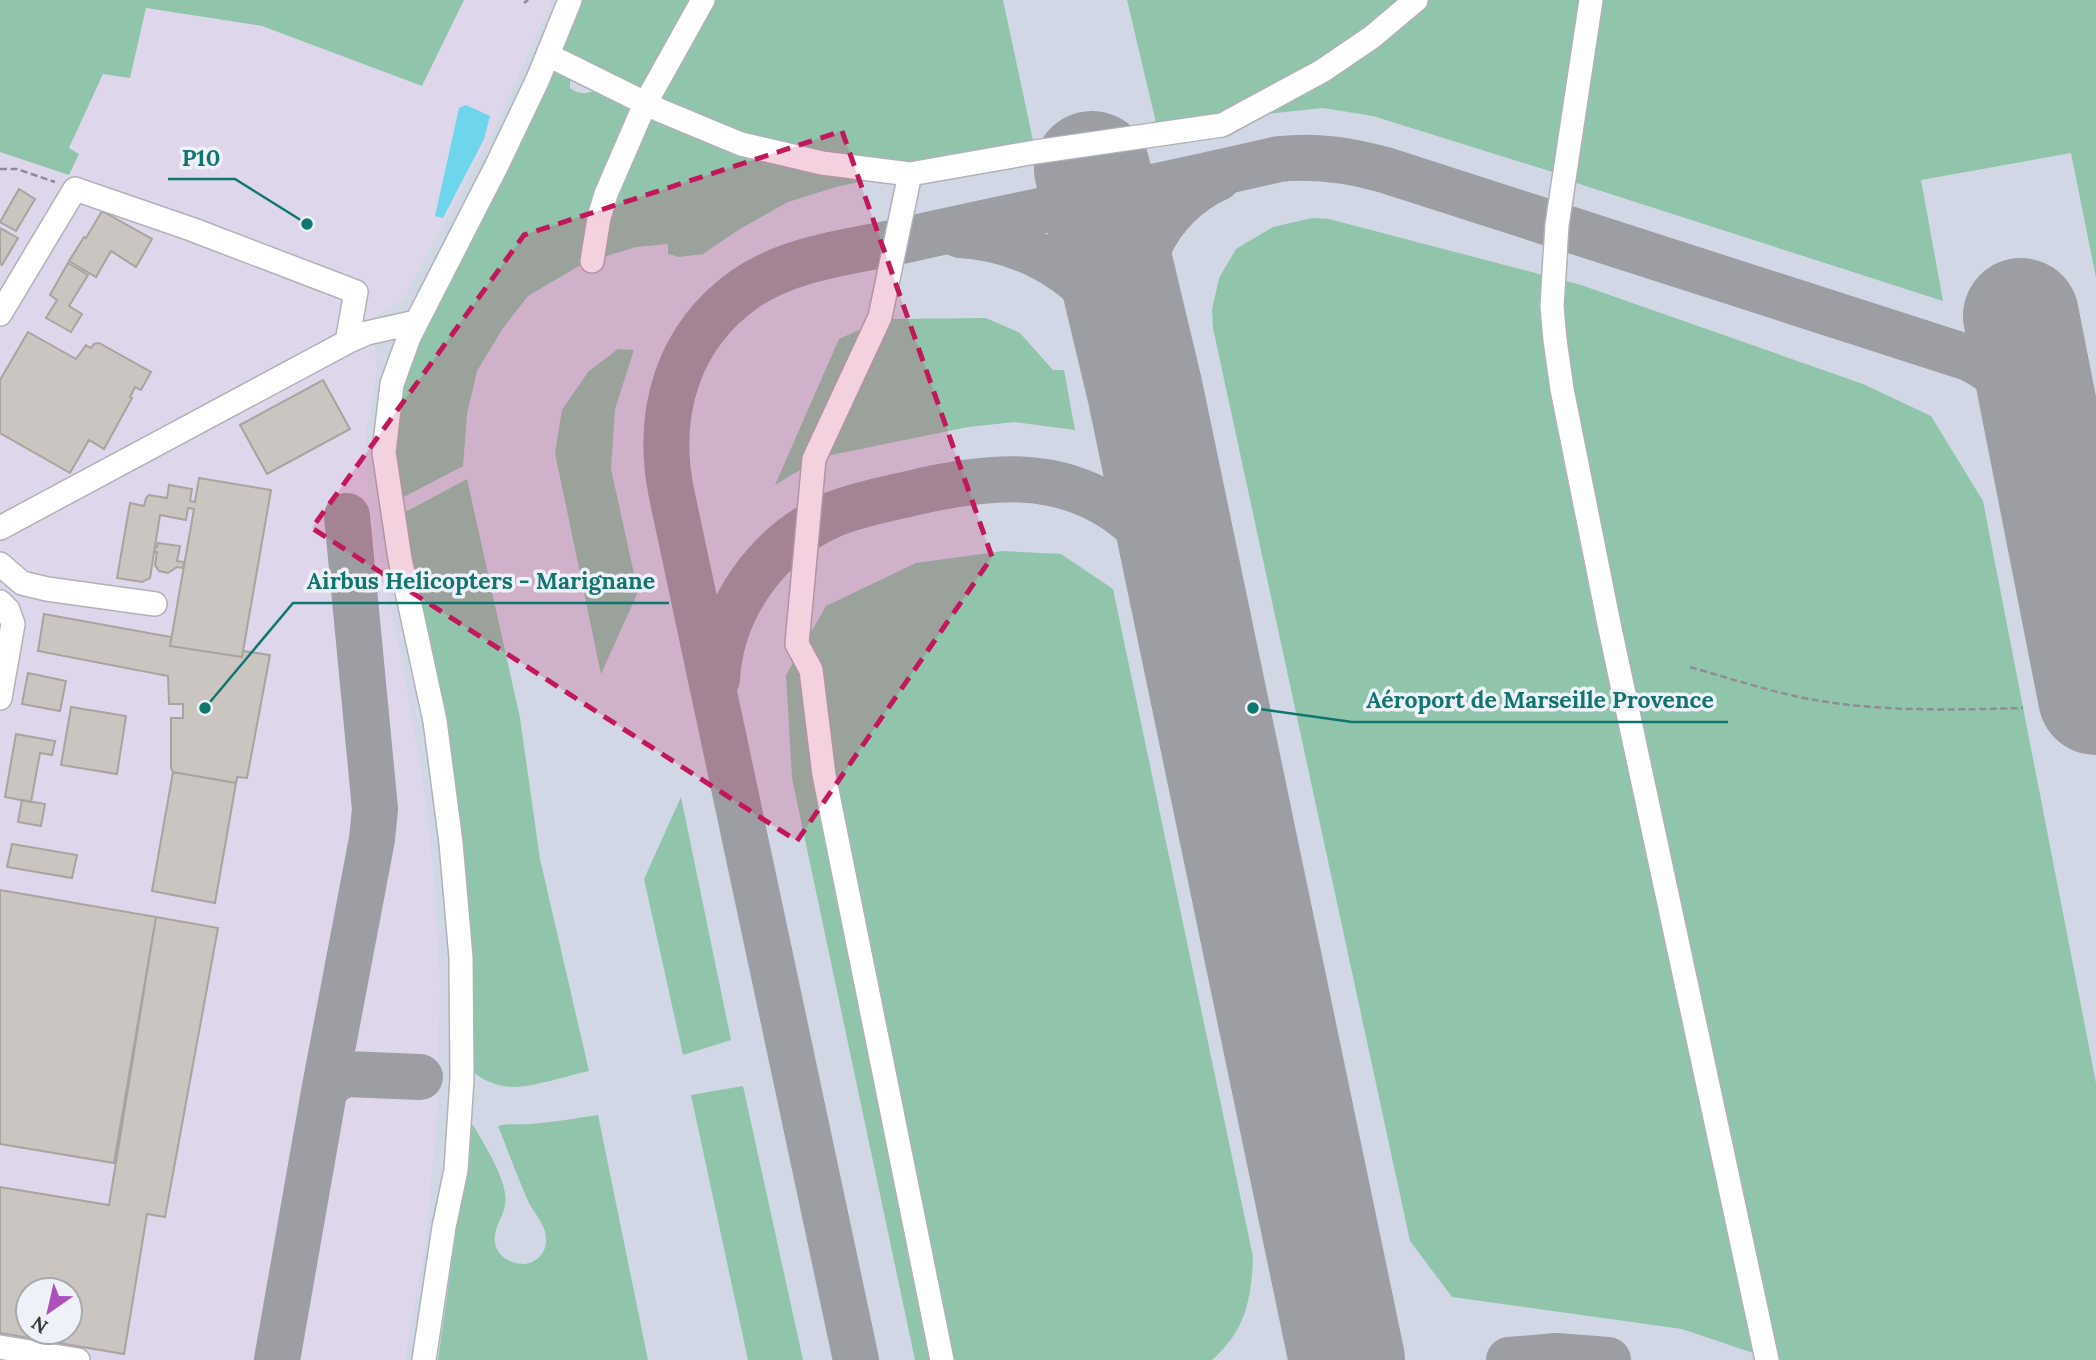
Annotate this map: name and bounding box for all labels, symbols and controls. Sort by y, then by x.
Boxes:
callout: P10 [168,135,235,179]
text: P10 [182,143,220,172]
callout: Airbus Helicopters - Marignane [293,559,669,603]
text: Airbus Helicopters - Marignane [307,566,655,595]
callout: Aéroport de Marseille Provence [1352,678,1728,722]
text: Aéroport de Marseille Provence [1366,685,1714,714]
north arrow [14,1276,84,1346]
text: N [26,1311,52,1339]

